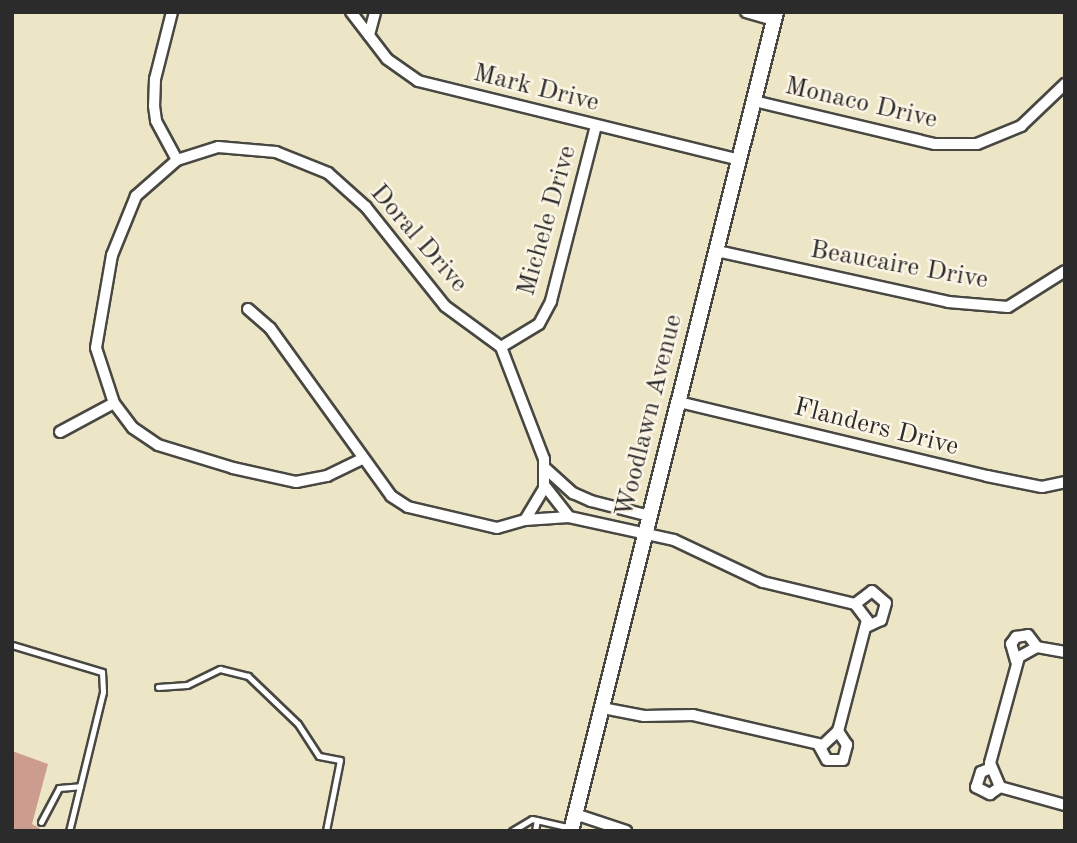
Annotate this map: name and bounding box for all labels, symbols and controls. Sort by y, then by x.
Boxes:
street label: Mark Drive [470,58,602,120]
street label: Monaco Drive [782,71,940,137]
street label: Michele Drive [512,142,584,300]
street label: Doral Drive [362,178,474,300]
street label: Beaucaire Drive [808,235,990,297]
street label: Woodlawn Avenue [610,311,690,521]
street label: Flanders Drive [790,392,962,464]

